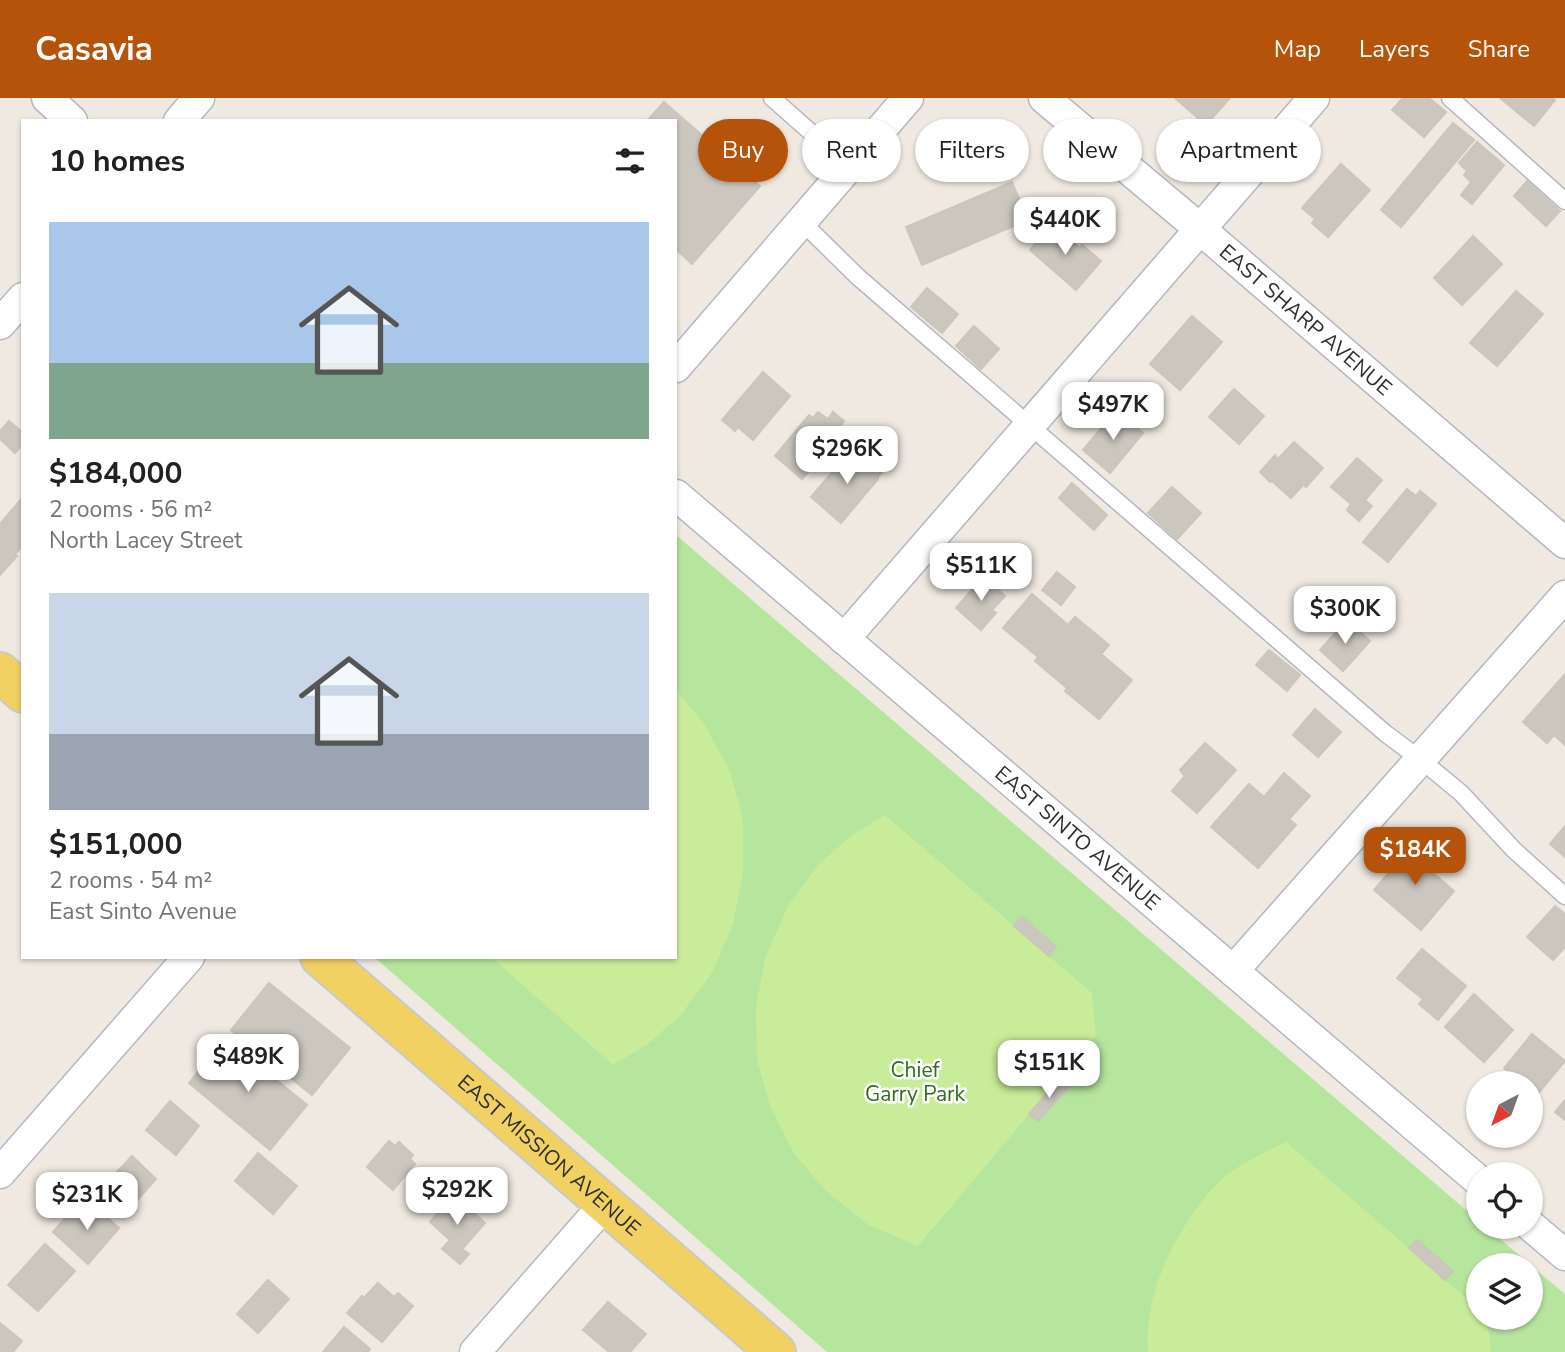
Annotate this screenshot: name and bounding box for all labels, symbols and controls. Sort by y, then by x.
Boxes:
text: Casavia [35,27,153,72]
text: Map [1274,33,1321,65]
text: Layers [1359,33,1430,65]
text: Share [1468,33,1530,65]
chip: Buy [698,119,788,182]
chip: Rent [802,119,901,182]
chip: Filters [915,119,1029,182]
chip: New [1043,119,1142,182]
chip: Apartment [1156,119,1321,182]
text: 10 homes [49,141,185,182]
icon: filters [611,142,649,180]
pin: $440K [1016,198,1114,257]
text: $440K [1030,204,1100,235]
street label: EAST SHARP AVENUE [1214,238,1398,402]
icon: home [286,267,412,393]
pin: $497K [1064,382,1162,442]
text: $497K [1078,389,1148,420]
pin: $296K [798,426,896,486]
text: $296K [812,433,882,464]
text: $184,000 [49,453,182,494]
text: 2 rooms · 56 m² [49,494,212,525]
text: North Lacey Street [49,525,242,556]
pin: $511K [932,544,1030,603]
text: $511K [946,550,1016,581]
pin: $300K [1296,587,1394,646]
text: $300K [1310,593,1380,624]
icon: home [286,638,412,764]
street label: EAST SINTO AVENUE [989,759,1166,916]
text: $151,000 [49,824,182,865]
pin: $184K [1366,828,1464,887]
text: $184K [1380,834,1450,865]
text: 2 rooms · 54 m² [49,865,212,896]
text: East Sinto Avenue [49,896,237,927]
pin: $489K [199,1034,297,1094]
pin: $151K [1000,1040,1098,1100]
text: $489K [213,1041,283,1072]
text: $151K [1014,1047,1084,1078]
park label: Chief Garry Park [865,1056,966,1108]
street label: EAST MISSION AVENUE [452,1068,646,1242]
north arrow [1466,1071,1544,1148]
map controls [1466,1071,1543,1330]
button: locate [1466,1162,1543,1239]
pin: $292K [408,1168,506,1227]
pin: $231K [38,1172,136,1232]
text: $292K [422,1174,492,1205]
text: $231K [52,1179,122,1210]
button: layers [1466,1253,1543,1330]

